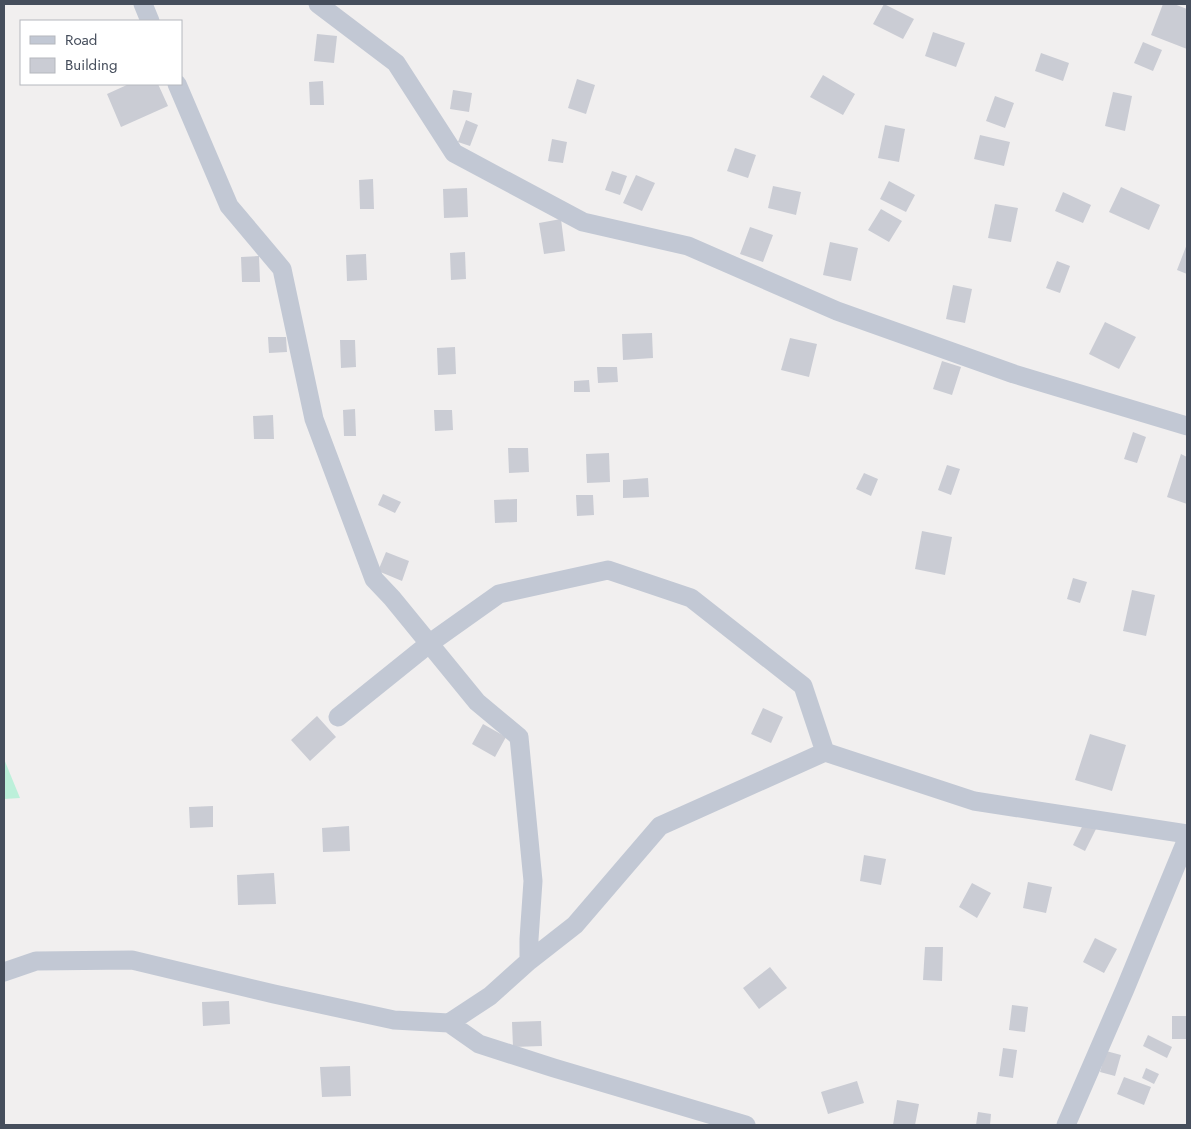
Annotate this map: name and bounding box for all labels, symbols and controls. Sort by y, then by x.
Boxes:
legend [20,20,182,85]
text: Road [65,29,97,51]
text: Building [65,54,117,76]

